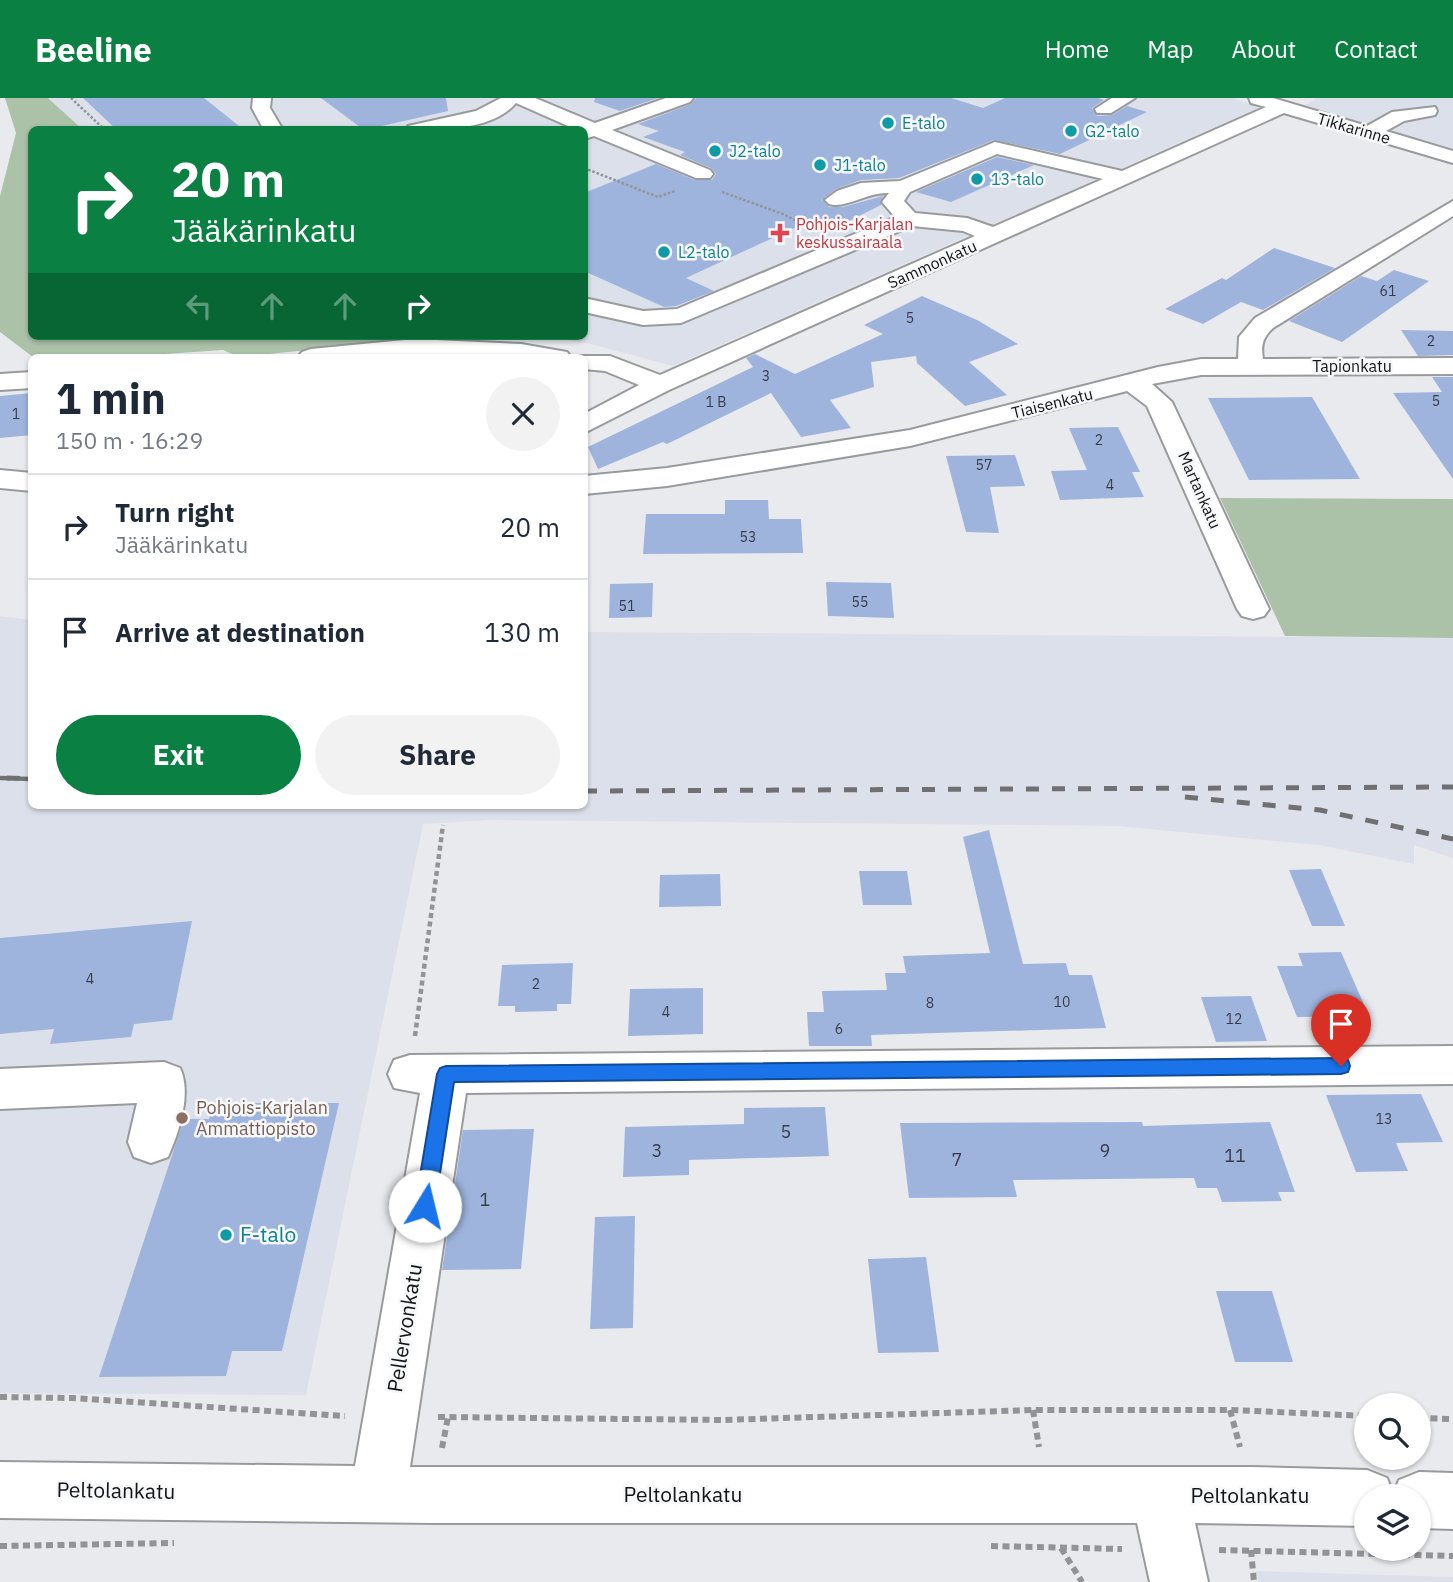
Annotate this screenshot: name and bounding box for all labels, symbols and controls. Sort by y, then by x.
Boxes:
text: Beeline [35,28,152,71]
text: Home [1045,33,1109,65]
text: Map [1147,33,1193,65]
text: About [1231,33,1296,65]
text: Contact [1334,33,1418,65]
street label: Tikkarinne [1315,108,1393,148]
place label: E-talo [902,113,945,133]
marker: E-talo [880,115,896,131]
place label: G2-talo [1085,121,1140,141]
marker: G2-talo [1063,123,1079,139]
place label: J2-talo [729,141,781,161]
marker: J2-talo [707,143,723,159]
text: 20 m [171,147,285,210]
icon: right [56,154,147,245]
place label: J1-talo [834,155,886,175]
marker: J1-talo [812,157,828,173]
place label: 13-talo [991,169,1044,189]
marker: 13-talo [969,171,985,187]
text: Jääkärinkatu [171,209,356,251]
place label: Pohjois-Karjalan keskussairaala [796,214,913,252]
marker: Pohjois-Karjalan keskussairaala [770,223,790,243]
street label: Sammonkatu [884,235,980,293]
place label: L2-talo [678,242,730,262]
marker: L2-talo [656,244,672,260]
house number: 61 [1380,282,1396,300]
icon: left [180,287,218,325]
icon: ahead [253,287,291,325]
icon: ahead [326,287,364,325]
icon: right [399,287,437,325]
house number: 5 [906,309,914,327]
house number: 2 [1427,332,1435,350]
street label: Tapionkatu [1312,356,1392,376]
house number: 3 [762,367,770,385]
text: 1 min [56,371,166,426]
button: close [486,377,560,451]
street label: Tiaisenkatu [1009,383,1095,423]
house number: 5 [1432,392,1440,410]
house number: 1 B [706,393,726,411]
house number: 1 [12,405,20,423]
text: 150 m · 16:29 [56,425,203,455]
house number: 2 [1095,431,1103,449]
street label: Martankatu [1174,448,1226,532]
house number: 57 [976,456,992,474]
house number: 4 [1106,476,1114,494]
text: Turn right [115,495,234,529]
icon: right [56,508,94,546]
text: 20 m [500,510,560,544]
house number: 53 [740,528,756,546]
text: Jääkärinkatu [115,529,248,559]
house number: 55 [852,593,868,611]
house number: 51 [619,597,635,615]
icon: arrive [56,613,94,651]
text: Arrive at destination [115,615,365,649]
text: 130 m [484,615,560,649]
button: Exit [56,715,301,795]
button: Share [315,715,560,795]
house number: 4 [86,970,94,988]
house number: 2 [532,975,540,993]
house number: 10 [1054,993,1070,1011]
house number: 8 [926,994,934,1012]
pin [1311,994,1371,1066]
house number: 4 [662,1003,670,1021]
icon: arrive [1322,1005,1360,1043]
house number: 12 [1226,1010,1242,1028]
house number: 6 [835,1020,843,1038]
place label: Pohjois-Karjalan Ammattiopisto [196,1096,328,1140]
marker: Pohjois-Karjalan Ammattiopisto [174,1110,190,1126]
house number: 13 [1376,1110,1392,1128]
house number: 5 [781,1120,791,1143]
house number: 3 [652,1139,662,1162]
house number: 9 [1100,1139,1110,1162]
house number: 11 [1224,1144,1246,1167]
house number: 7 [952,1148,962,1171]
position arrow [388,1169,462,1243]
house number: 1 [480,1188,490,1211]
place label: F-talo [240,1220,296,1248]
marker: F-talo [218,1227,234,1243]
street label: Pellervonkatu [380,1261,428,1394]
map controls [1354,1393,1431,1561]
button: search [1354,1393,1431,1470]
street label: Peltolankatu [56,1475,176,1505]
street label: Peltolankatu [624,1480,742,1508]
street label: Peltolankatu [1191,1481,1309,1509]
button: layers [1354,1484,1431,1561]

